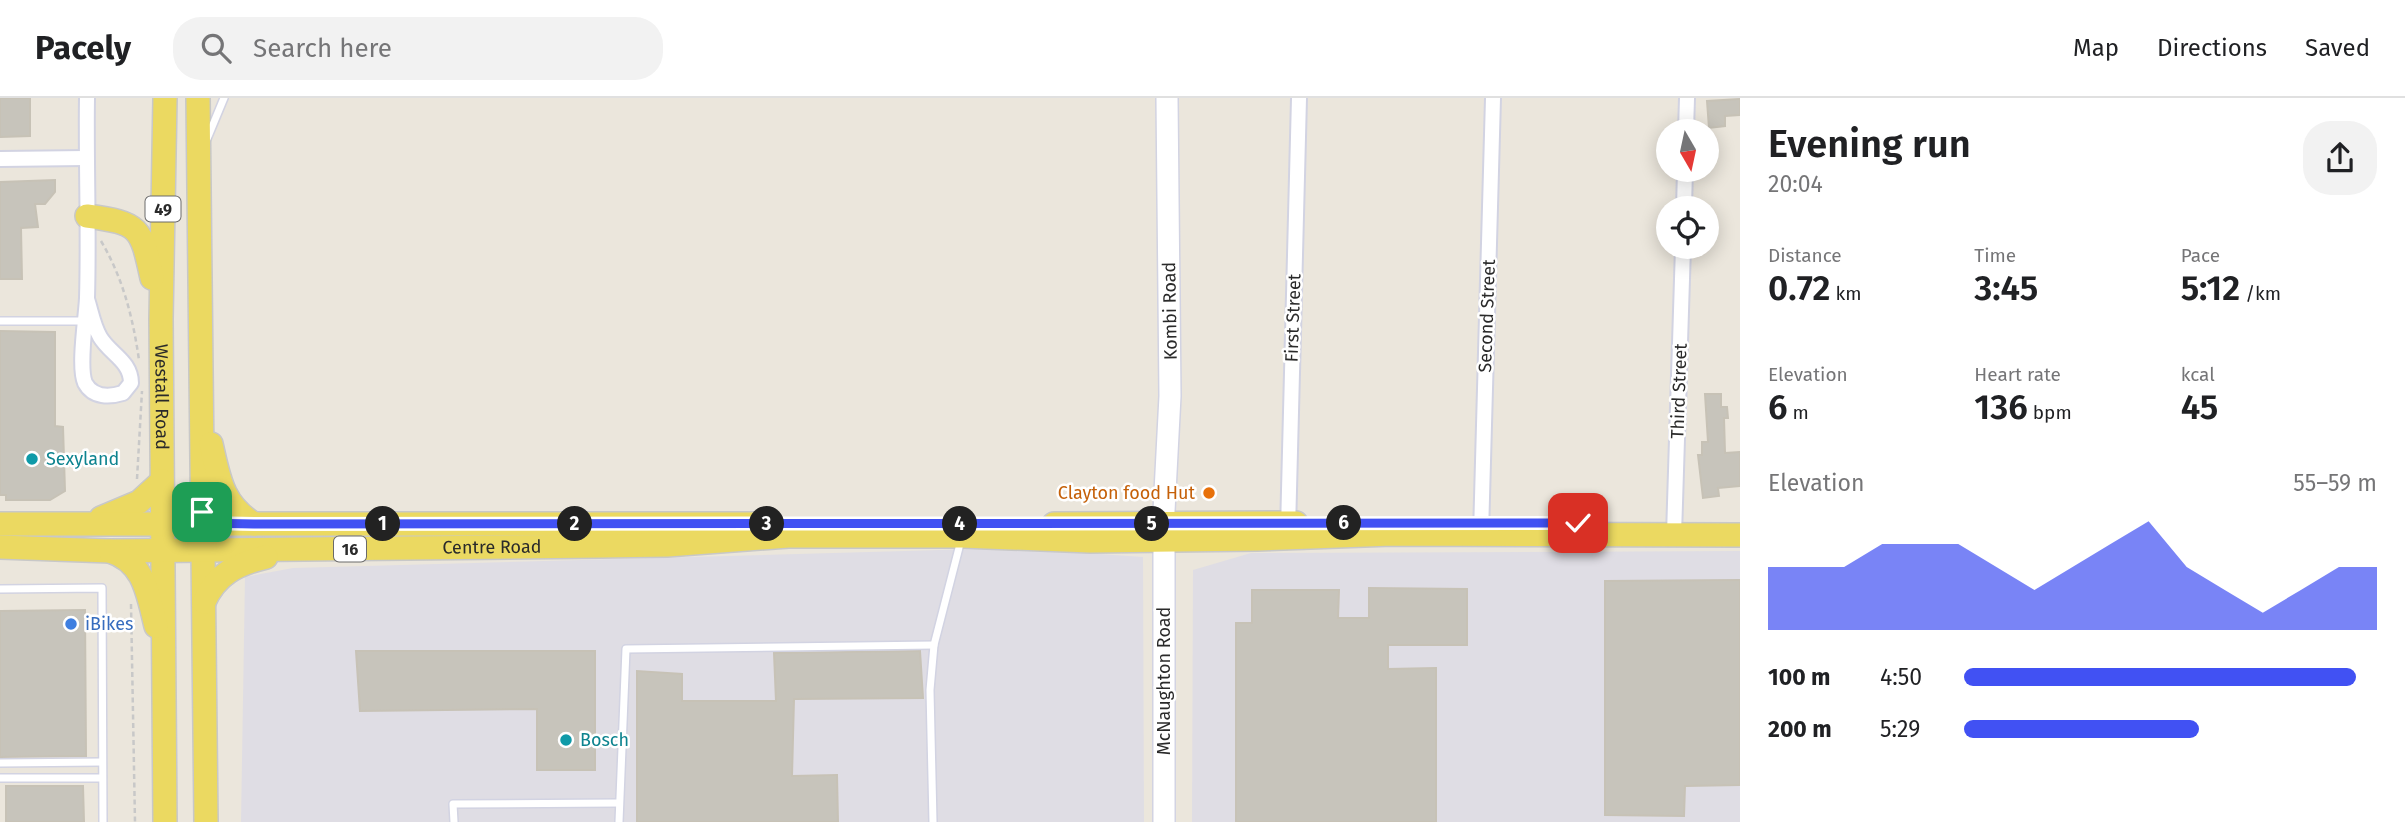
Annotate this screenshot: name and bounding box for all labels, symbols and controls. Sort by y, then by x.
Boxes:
search box [173,17,663,80]
text: Pacely [35,28,131,68]
icon: search [197,29,235,67]
text: Search here [253,33,392,64]
text: Map [2073,34,2119,62]
text: Directions [2157,34,2267,62]
text: Saved [2305,34,2370,62]
north arrow [1656,119,1718,182]
map controls [1656,119,1719,259]
text: Evening run [1768,121,1971,167]
button: share [2303,121,2377,195]
text: 20:04 [1768,170,1823,198]
button: locate [1656,196,1719,259]
road number: 49 [146,197,180,222]
text: Distance [1768,244,1842,267]
text: Time [1974,244,2016,267]
text: Pace [2181,244,2220,267]
street label: Second Street [1474,259,1500,373]
street label: Kombi Road [1158,262,1182,360]
text: 0.72 [1768,267,1830,309]
text: 3:45 [1974,267,2038,309]
text: 5:12 [2181,267,2240,309]
street label: First Street [1280,273,1306,363]
text: km [1830,282,1861,305]
text: /km [2240,282,2281,305]
street label: Third Street [1666,342,1692,439]
street label: Westall Road [150,344,173,450]
text: Elevation [1768,363,1848,386]
text: Heart rate [1974,363,2061,386]
text: kcal [2181,363,2215,386]
text: 6 [1768,386,1787,428]
text: 136 [1974,386,2028,428]
text: 45 [2181,386,2218,428]
text: m [1787,401,1809,424]
text: bpm [2028,401,2072,424]
place label: Sexyland [46,448,119,470]
marker: Sexyland [24,451,40,467]
text: Elevation [1768,469,1864,497]
text: 55–59 m [2293,469,2377,497]
pin [172,482,232,542]
place label: Clayton food Hut [1058,482,1195,504]
marker: Clayton food Hut [1201,485,1217,501]
icon: arrive [183,493,221,531]
pin [1548,493,1608,553]
icon: check [1559,504,1597,542]
pin: 1 [366,506,400,542]
pin: 2 [558,506,592,542]
pin: 3 [750,506,784,542]
pin: 4 [942,506,978,542]
pin: 5 [1134,506,1170,542]
pin: 6 [1326,506,1362,540]
text: 6 [1338,511,1349,534]
text: 1 [378,512,387,535]
text: 2 [570,512,579,535]
text: 3 [762,512,771,535]
text: 4 [954,512,965,535]
text: 5 [1146,512,1157,535]
road number: 16 [334,536,366,562]
street label: Centre Road [442,536,542,559]
street label: McNaughton Road [1153,607,1175,755]
place label: iBikes [85,613,133,635]
marker: iBikes [63,616,79,632]
text: 100 m [1768,663,1830,691]
text: 4:50 [1880,663,1922,691]
text: 200 m [1768,715,1832,743]
text: 5:29 [1880,715,1920,743]
place label: Bosch [580,729,629,751]
marker: Bosch [558,732,574,748]

